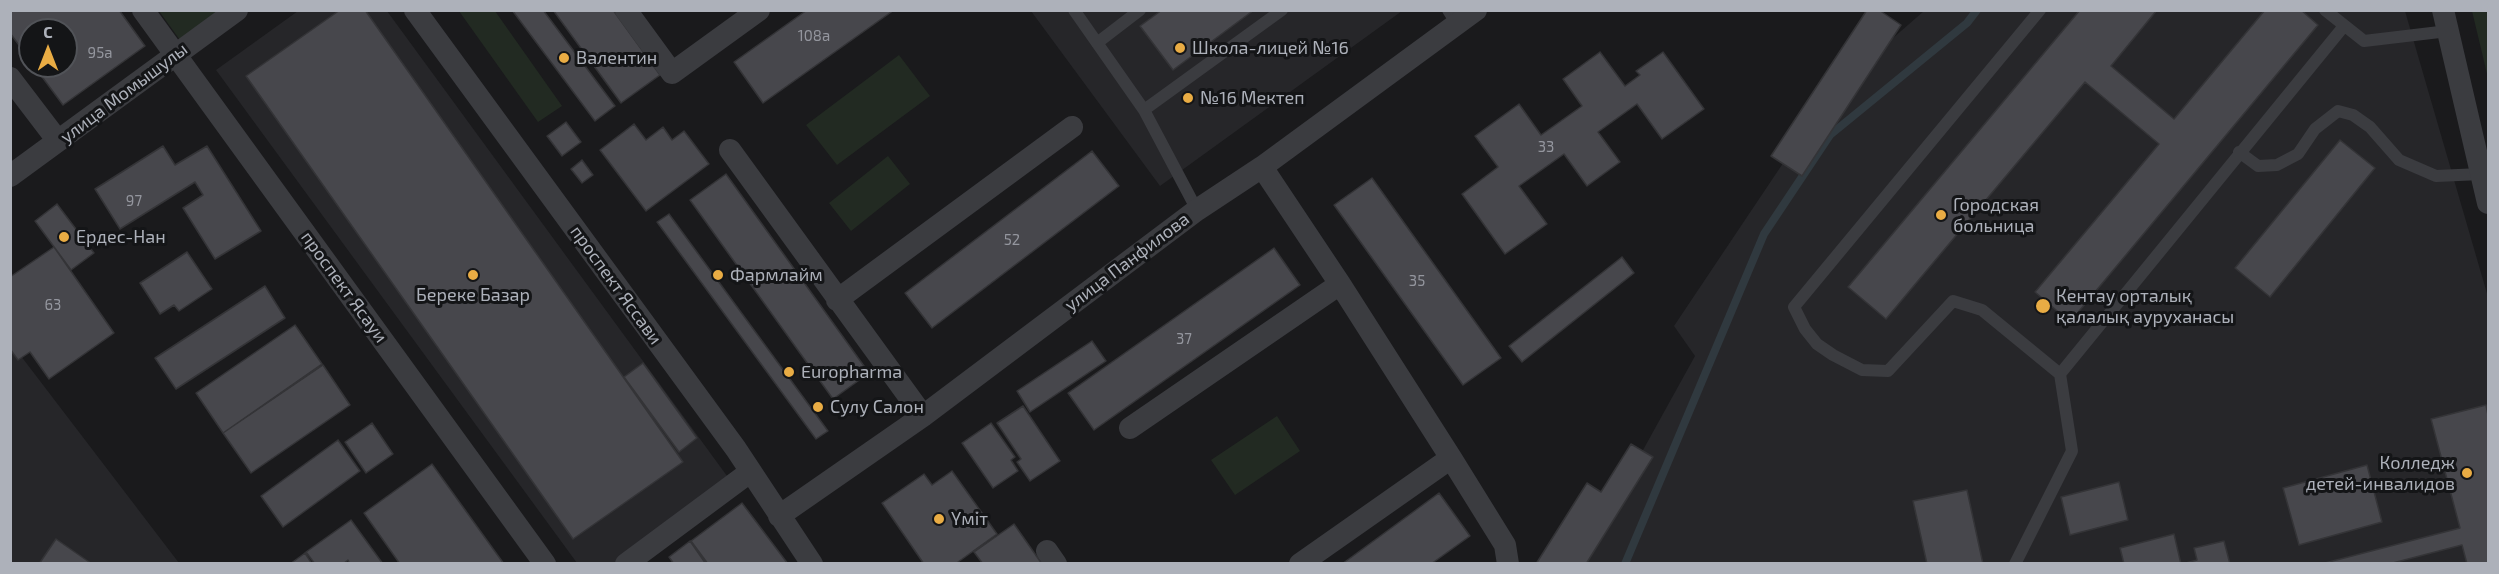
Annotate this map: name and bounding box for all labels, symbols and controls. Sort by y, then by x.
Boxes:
north arrow [18,18,78,78]
text: С [43,22,53,41]
house number: 108а [798,27,830,45]
place label: Школа-лицей №16 [1192,37,1349,59]
street label: улица Момышулы [56,38,192,148]
marker: Школа-лицей №16 [1173,41,1187,55]
house number: 95а [88,44,112,62]
place label: Валентин [576,47,657,69]
marker: Валентин [557,51,571,65]
place label: №16 Мектеп [1200,87,1305,109]
marker: №16 Мектеп [1181,91,1195,105]
house number: 33 [1538,138,1554,156]
house number: 97 [126,192,142,210]
place label: Городская больница [1953,194,2039,236]
street label: улица Панфилова [1060,208,1194,316]
marker: Городская больница [1934,208,1948,222]
street label: проспект Яссави [566,221,666,349]
place label: Ердес-Нан [76,226,166,248]
street label: проспект Ясауи [296,227,392,347]
marker: Ердес-Нан [57,230,71,244]
house number: 52 [1004,231,1020,249]
place label: Фармлайм [730,264,823,286]
marker: Береке Базар [466,268,480,282]
marker: Фармлайм [711,268,725,282]
house number: 35 [1409,272,1425,290]
place label: Береке Базар [416,284,530,306]
place label: Кентау орталық қалалық ауруханасы [2056,285,2234,328]
house number: 63 [45,296,61,314]
marker: Кентау орталық қалалық ауруханасы [2034,297,2052,315]
house number: 37 [1176,330,1192,348]
place label: Europharma [801,361,902,383]
marker: Europharma [782,365,796,379]
place label: Сулу Салон [830,396,924,418]
marker: Сулу Салон [811,400,825,414]
place label: Колледж детей-инвалидов [2306,452,2455,494]
marker: Колледж детей-инвалидов [2460,466,2474,480]
place label: Үміт [951,508,988,530]
marker: Үміт [932,512,946,526]

